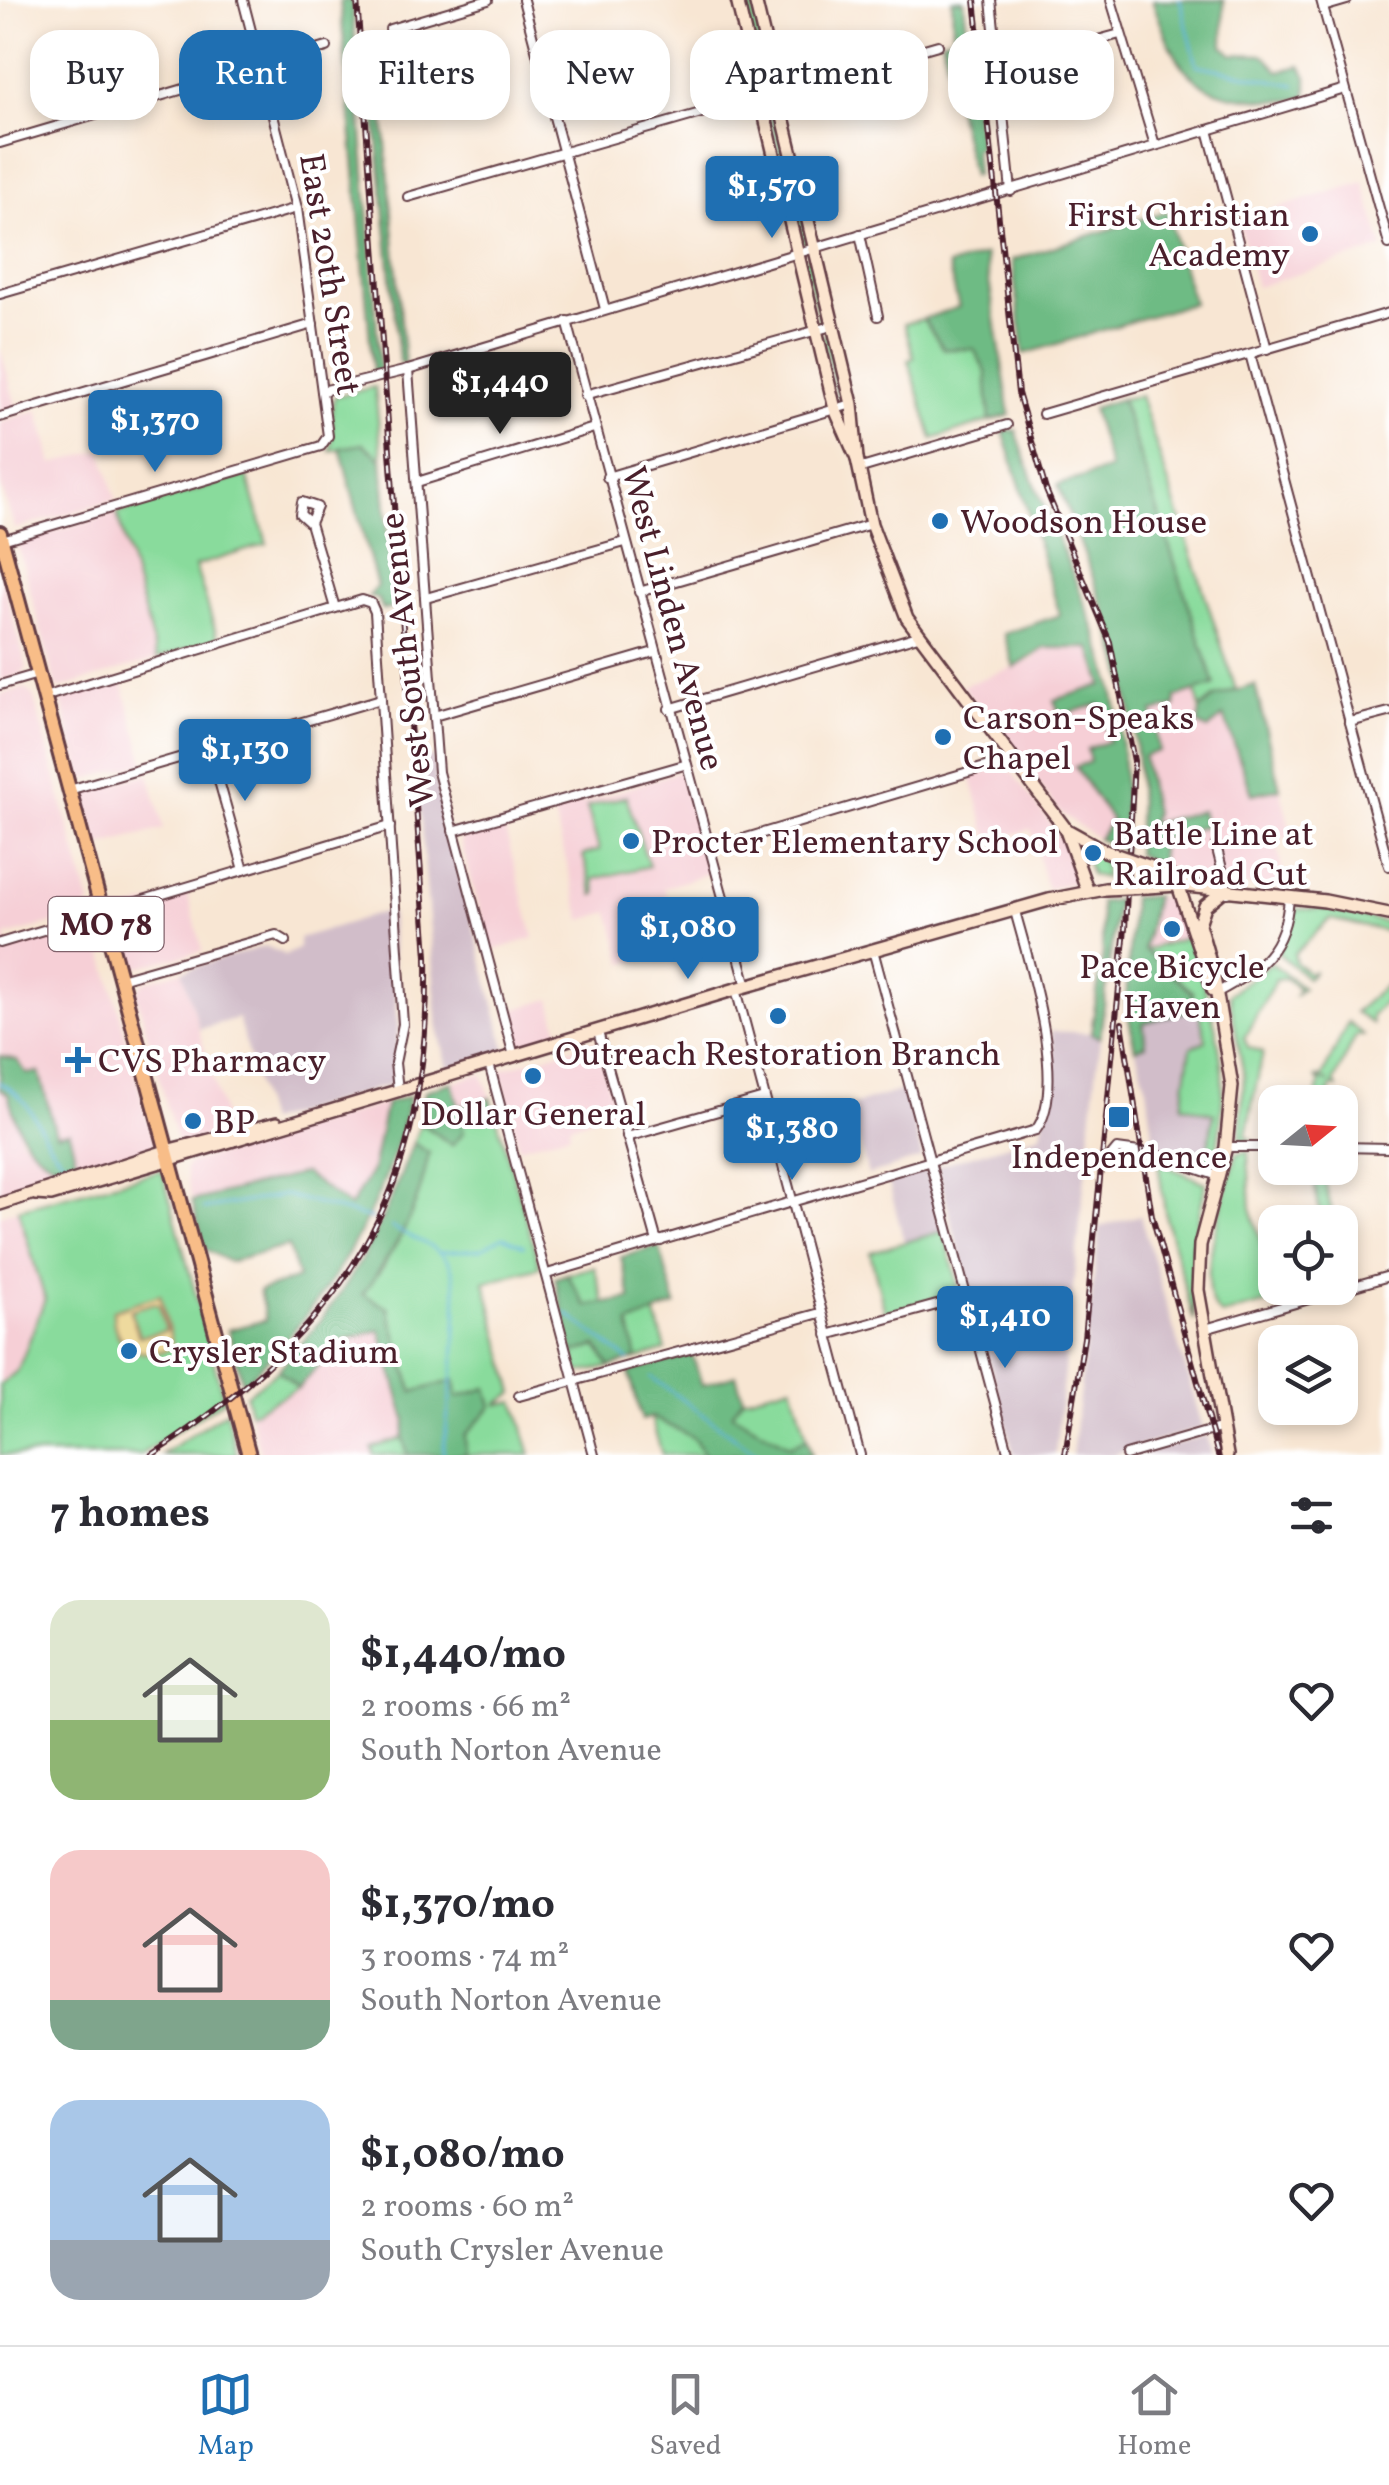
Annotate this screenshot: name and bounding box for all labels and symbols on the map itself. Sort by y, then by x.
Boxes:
street label: East 20th Street [285,150,371,399]
pin: $1,570 [691,156,853,241]
place label: First Christian Academy [1067,193,1290,281]
marker: First Christian Academy [1299,223,1321,245]
pin: $1,440 [419,352,581,437]
pin: $1,370 [74,390,236,475]
street label: West Linden Avenue [607,461,735,776]
place label: Woodson House [960,500,1207,548]
street label: West South Avenue [370,510,448,809]
marker: Woodson House [929,510,951,532]
place label: Carson-Speaks Chapel [963,696,1195,784]
pin: $1,130 [164,719,326,804]
marker: Carson-Speaks Chapel [932,726,954,748]
place label: Battle Line at Railroad Cut [1113,812,1314,900]
place label: Procter Elementary School [651,820,1059,868]
marker: Procter Elementary School [620,830,642,852]
marker: Battle Line at Railroad Cut [1082,842,1104,864]
road number: MO 78 [48,897,164,951]
pin: $1,080 [607,897,769,982]
marker: Pace Bicycle Haven [1161,918,1183,940]
place label: Pace Bicycle Haven [1079,945,1265,1033]
marker: Outreach Restoration Branch [767,1005,789,1027]
place label: Outreach Restoration Branch [555,1032,1001,1080]
place label: CVS Pharmacy [98,1039,326,1087]
marker: CVS Pharmacy [67,1049,89,1071]
marker: Dollar General [522,1065,544,1087]
north arrow [1258,1085,1358,1185]
place label: Dollar General [420,1092,646,1140]
pin: $1,380 [711,1098,873,1183]
place label: BP [213,1100,255,1148]
marker: Independence [1106,1104,1132,1130]
marker: BP [182,1110,204,1132]
place label: Independence [1011,1135,1227,1183]
pin: $1,410 [924,1286,1086,1371]
place label: Crysler Stadium [149,1330,399,1378]
marker: Crysler Stadium [118,1340,140,1362]

